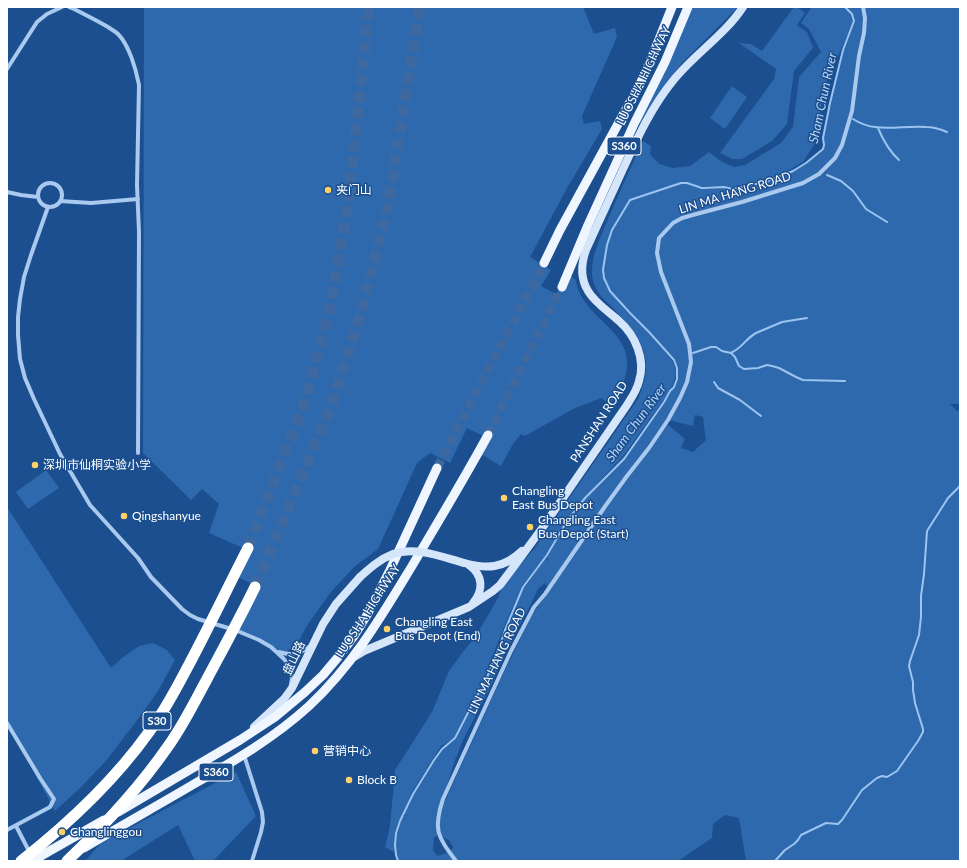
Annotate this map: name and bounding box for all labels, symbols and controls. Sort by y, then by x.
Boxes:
street label: LUOSHA HIGHWAY [614,24,674,128]
water label: Sham Chun River [806,51,840,145]
road number: S360 [607,137,641,155]
street label: LIN MA HANG ROAD [677,169,793,217]
place label: 夹门山 [336,183,372,197]
marker: 夹门山 [323,185,333,195]
street label: PANSHAN ROAD [567,379,631,465]
water label: Sham Chun River [603,381,669,465]
place label: 深圳市仙桐实验小学 [43,458,151,472]
marker: 深圳市仙桐实验小学 [30,460,40,470]
place label: Changling East Bus Depot [512,484,593,512]
marker: Changling East Bus Depot [499,493,509,503]
place label: Qingshanyue [132,509,201,523]
marker: Qingshanyue [119,511,129,521]
place label: Changling East Bus Depot (Start) [538,513,628,541]
marker: Changling East Bus Depot (Start) [525,522,535,532]
street label: LUOSHA HIGHWAY [332,562,404,660]
street label: LIN MA HANG ROAD [465,606,529,716]
place label: Changling East Bus Depot (End) [395,615,480,643]
marker: Changling East Bus Depot (End) [382,624,392,634]
street label: 盘山路 [280,639,308,677]
road number: S30 [143,712,171,730]
place label: 营销中心 [323,744,371,758]
marker: 营销中心 [310,746,320,756]
road number: S360 [199,763,233,781]
place label: Block B [357,773,397,787]
marker: Block B [344,775,354,785]
place label: Changlinggou [70,825,142,839]
marker: Changlinggou [57,827,67,837]

